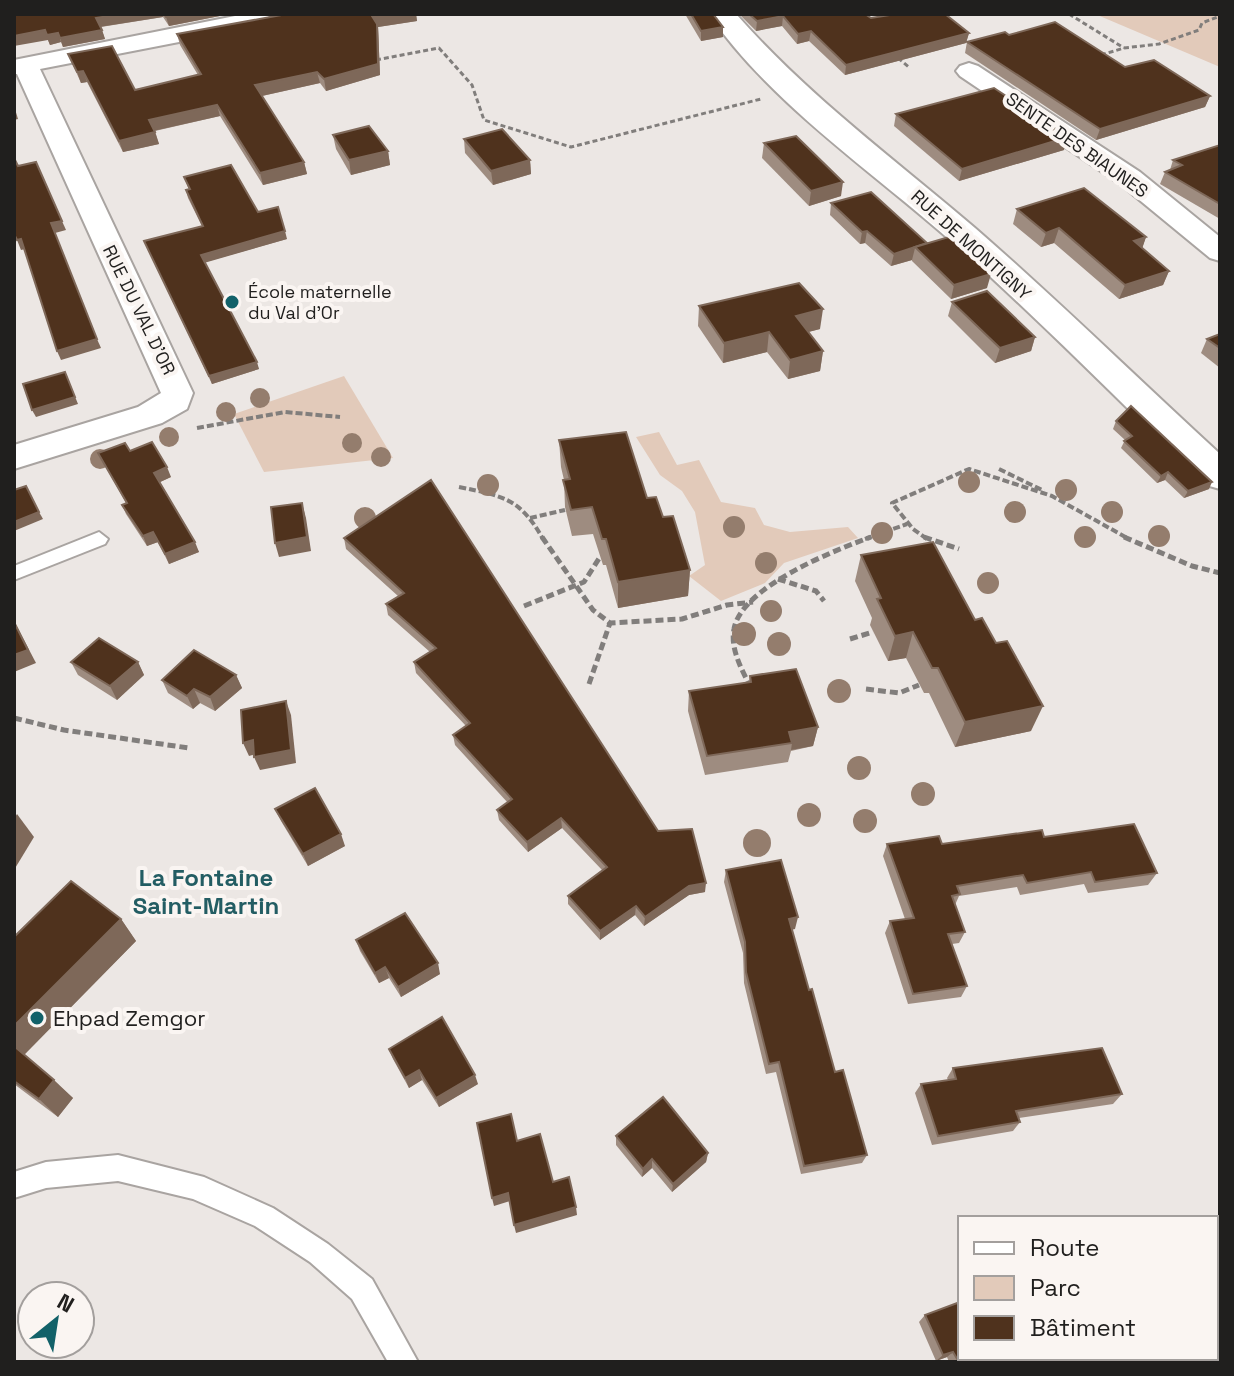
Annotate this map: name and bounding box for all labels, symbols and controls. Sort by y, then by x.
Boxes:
street label: SENTE DES BIAUNES [1002,87,1153,202]
street label: RUE DE MONTIGNY [906,185,1036,305]
street label: RUE DU VAL D'OR [98,241,181,378]
place label: École maternelle du Val d'Or [248,280,392,324]
marker: École maternelle du Val d'Or [223,293,241,311]
district label: La Fontaine Saint-Martin [133,862,279,921]
place label: Ehpad Zemgor [53,1004,206,1032]
marker: Ehpad Zemgor [28,1009,46,1027]
legend [958,1216,1218,1360]
text: Route [1030,1232,1099,1263]
text: Parc [1030,1272,1081,1303]
north arrow [16,1280,96,1360]
text: N [53,1287,79,1318]
text: Bâtiment [1030,1312,1136,1343]

